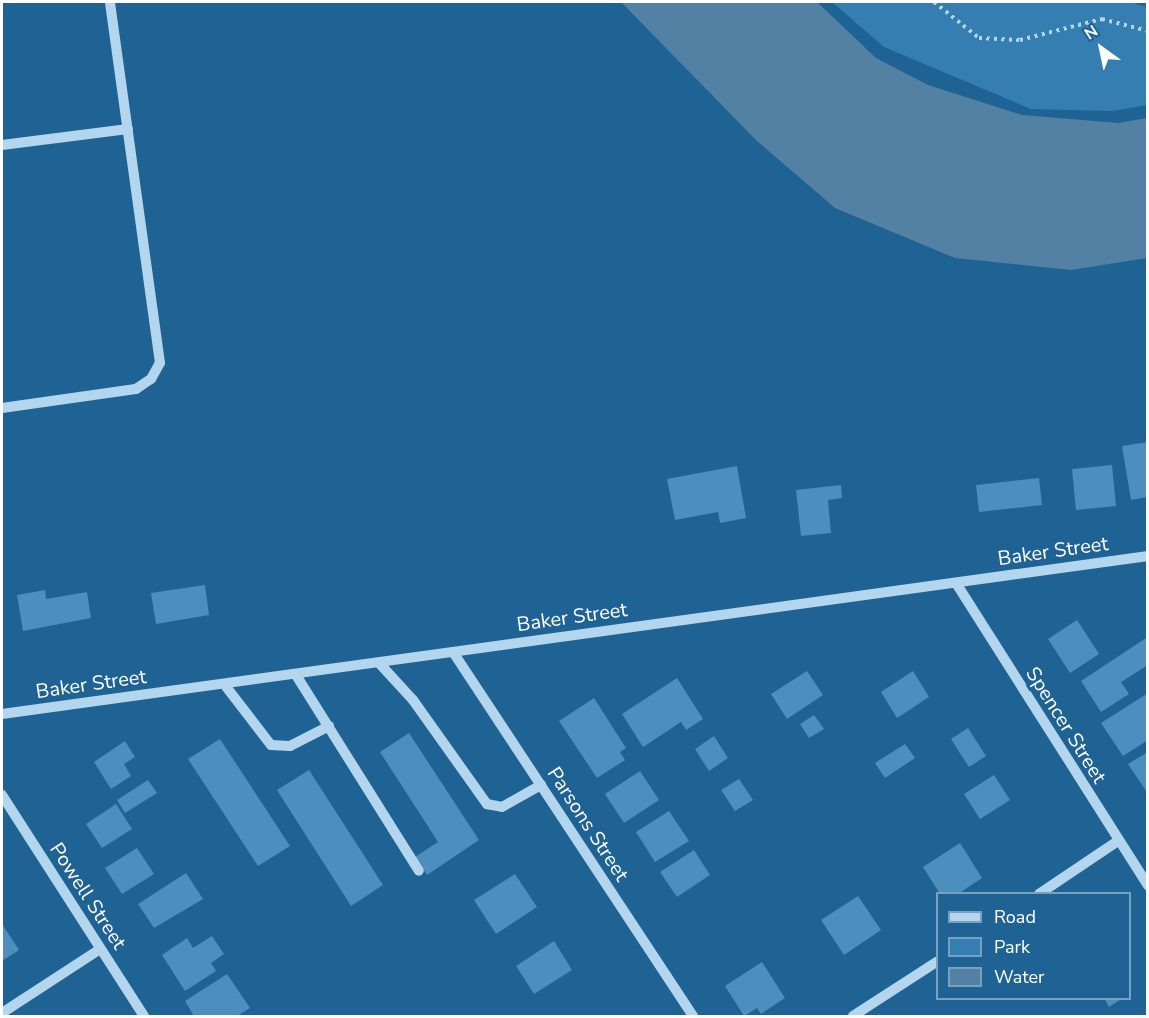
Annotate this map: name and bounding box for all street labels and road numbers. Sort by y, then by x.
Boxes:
street label: Baker Street [996,531,1110,571]
street label: Baker Street [515,597,629,637]
street label: Spencer Street [1021,662,1111,788]
street label: Baker Street [34,664,148,704]
street label: Parsons Street [542,762,634,886]
street label: Powell Street [45,838,131,954]

